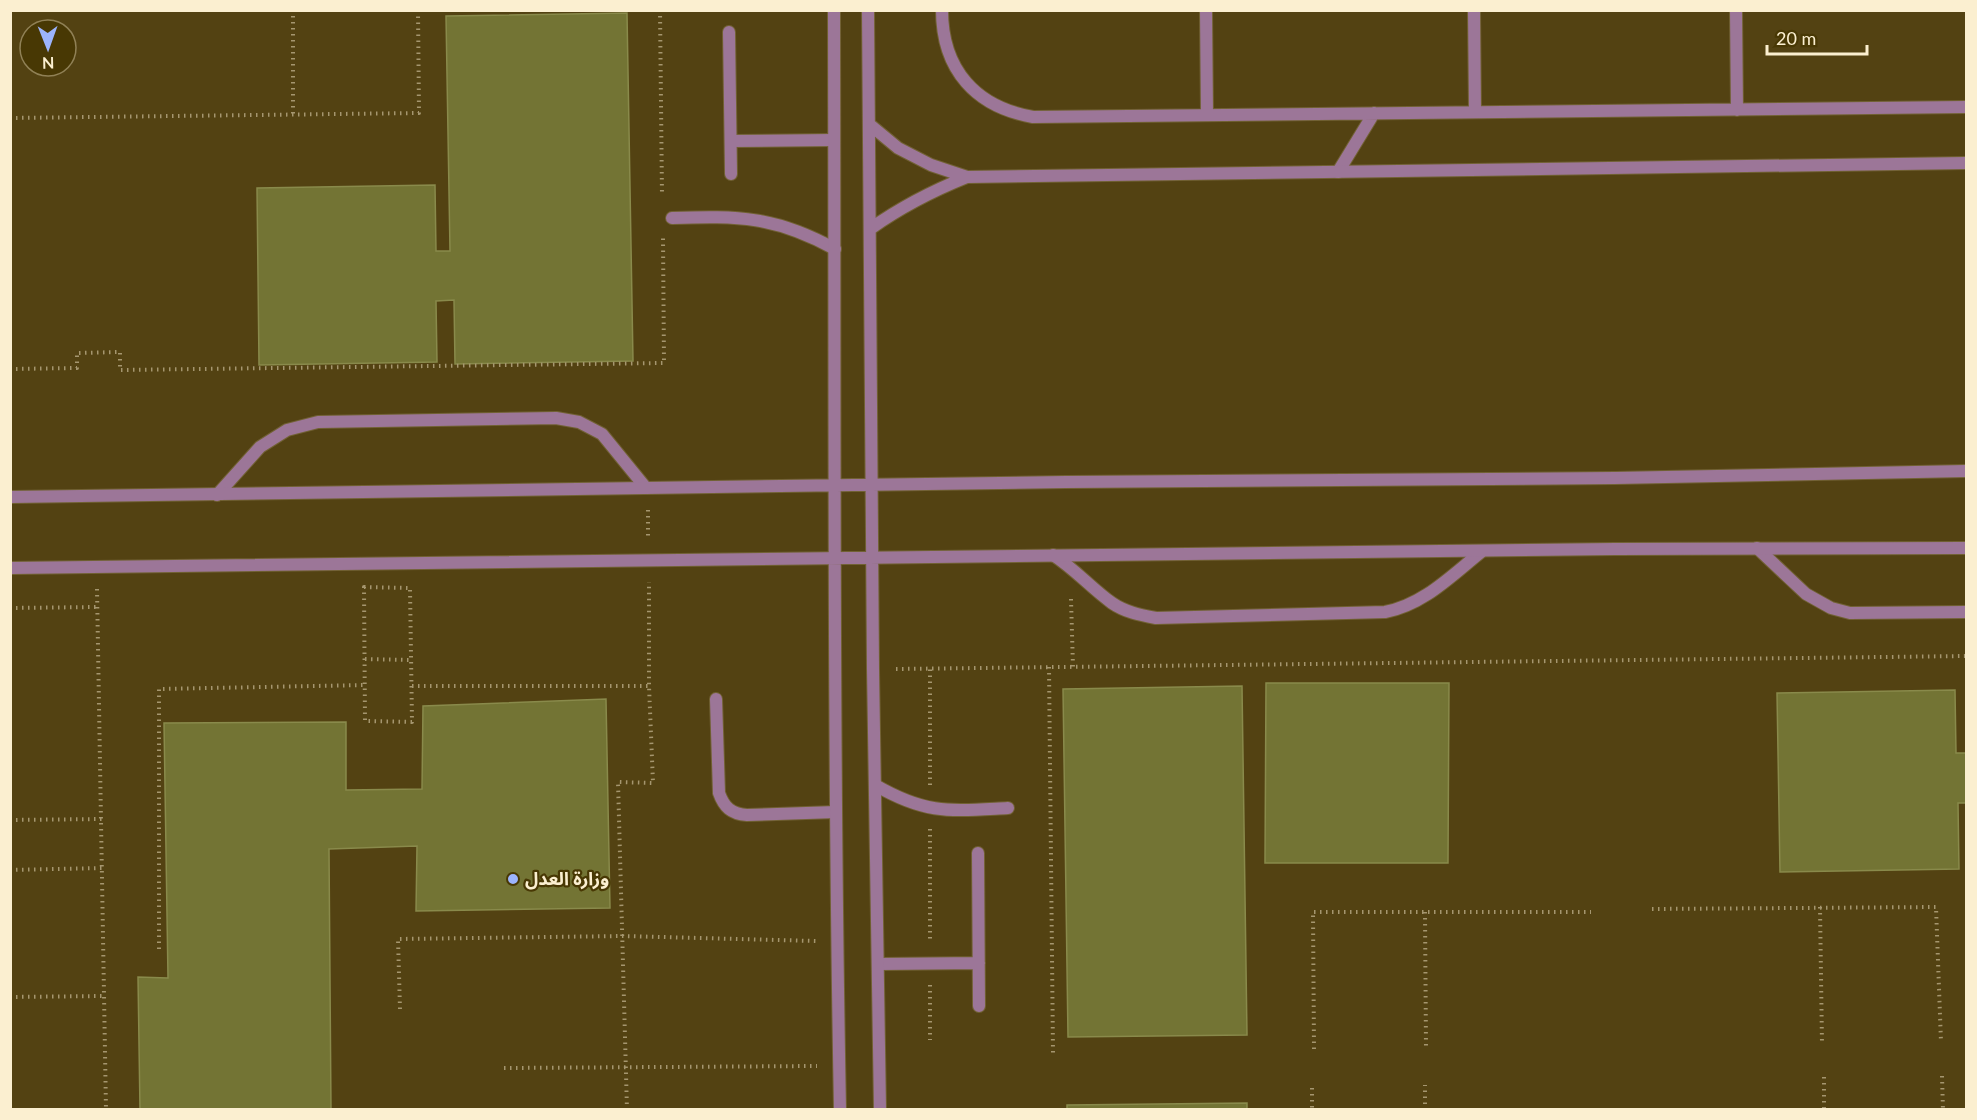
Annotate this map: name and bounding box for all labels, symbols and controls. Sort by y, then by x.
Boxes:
north arrow [18,18,78,78]
scale bar [1767,18,1868,56]
text: 20 m [1776,27,1816,49]
text: N [42,54,55,73]
place label: وزارة العدل [525,867,609,890]
marker: وزارة العدل [506,872,520,886]

